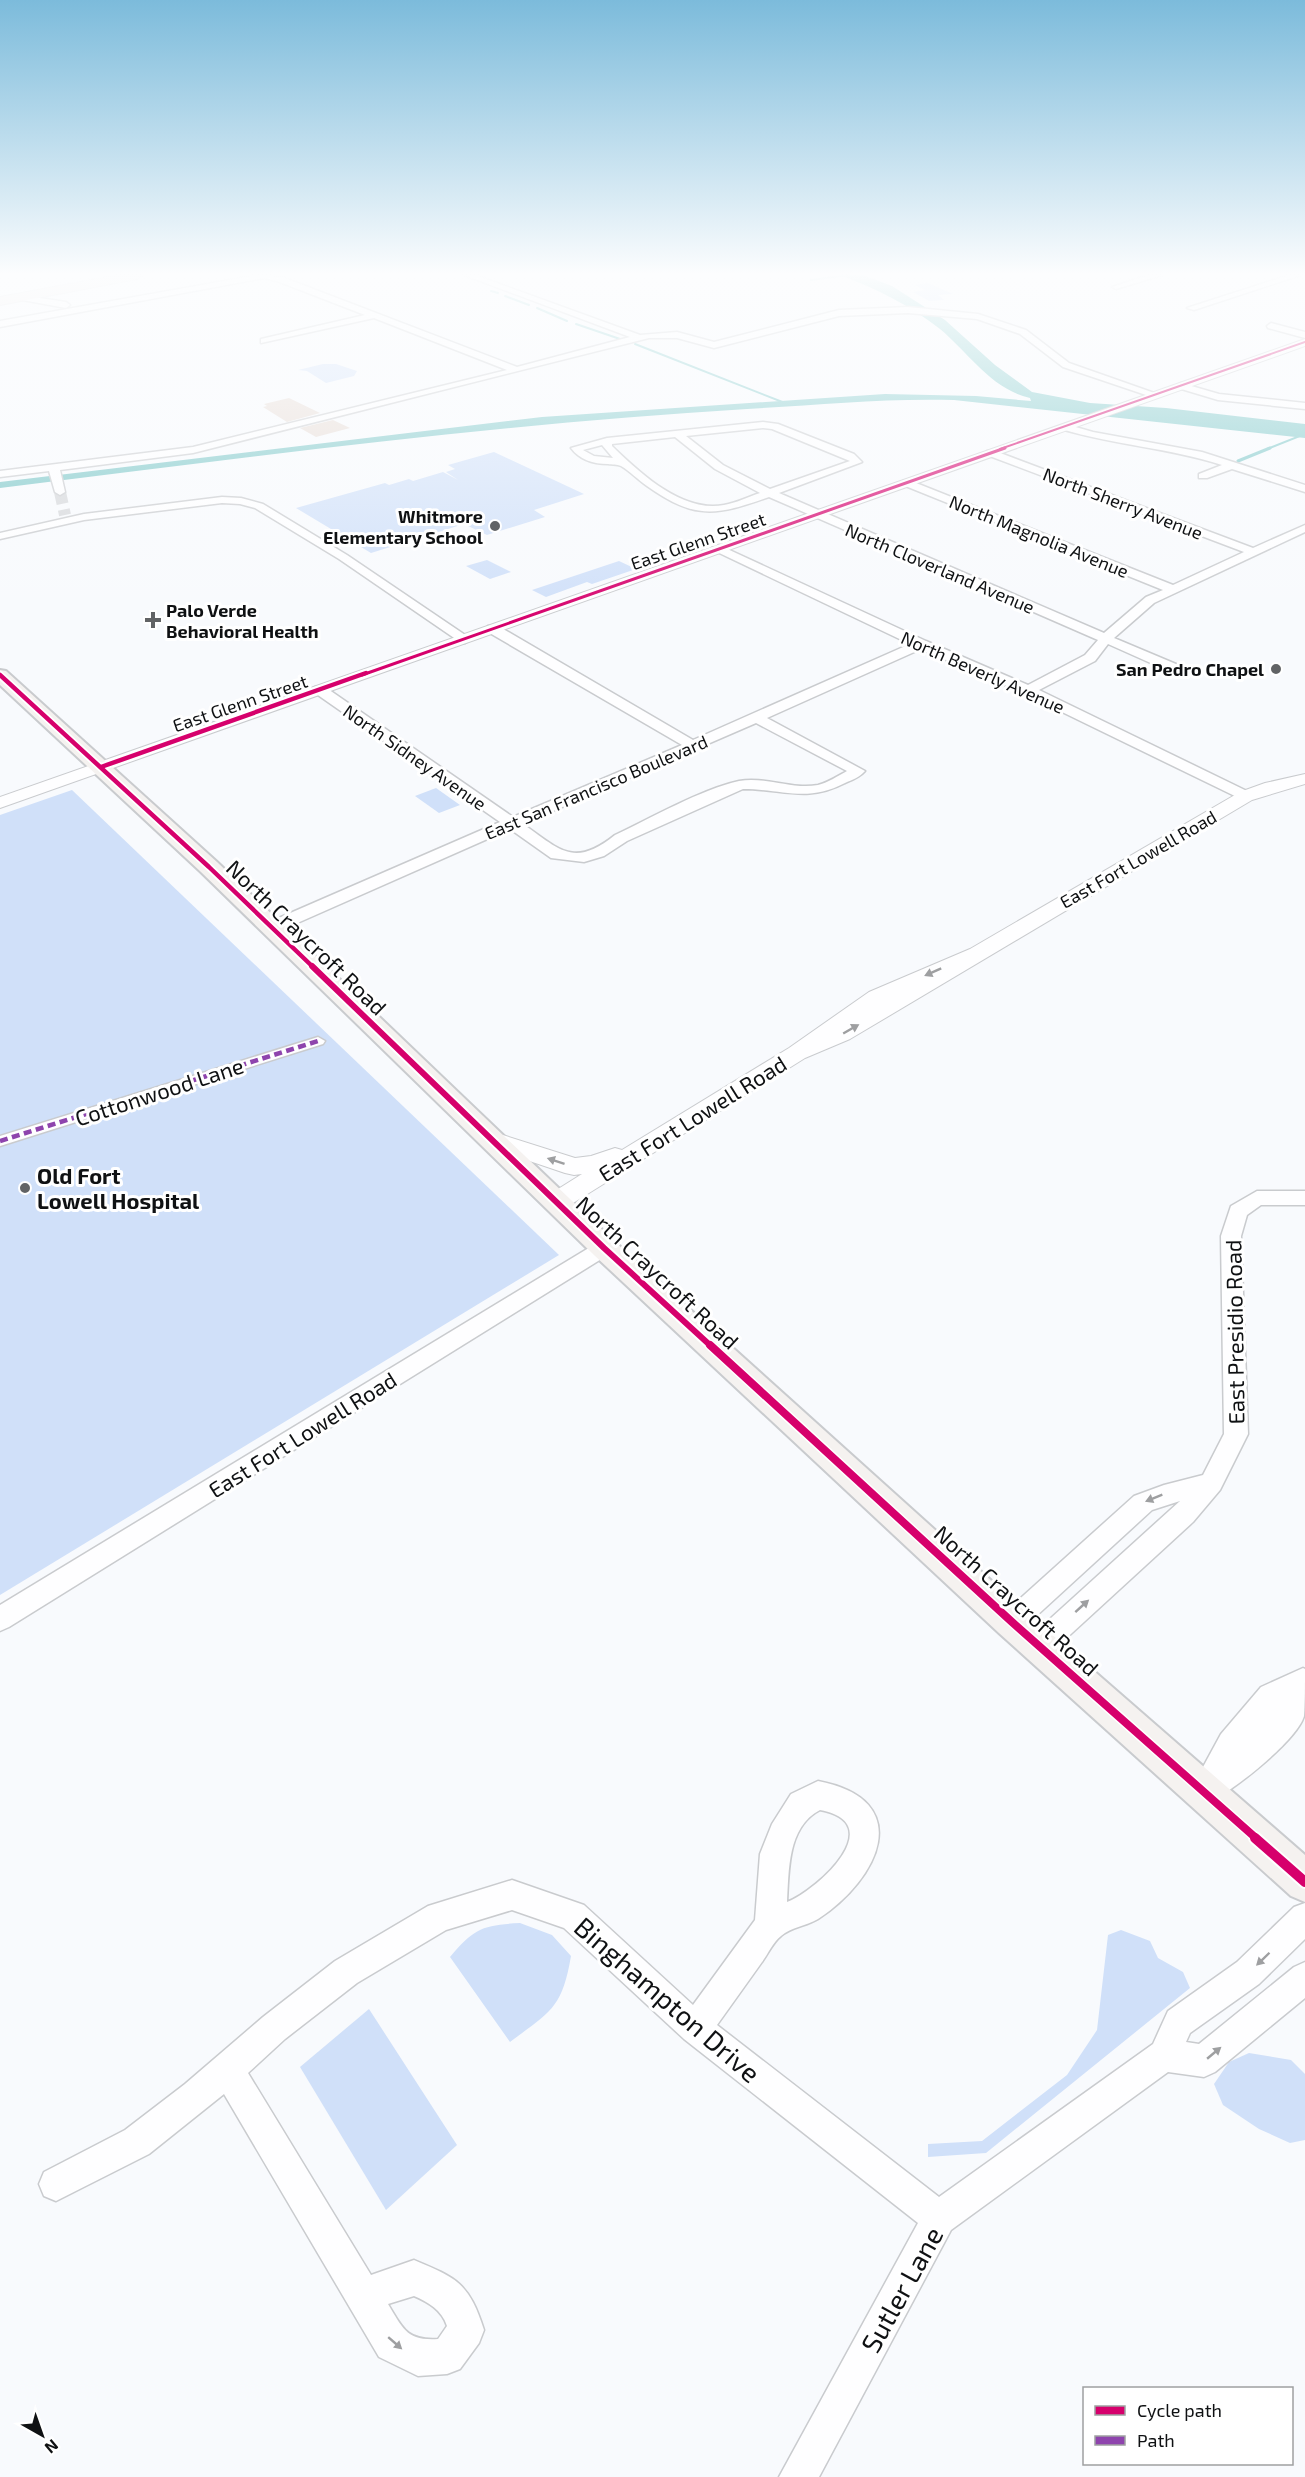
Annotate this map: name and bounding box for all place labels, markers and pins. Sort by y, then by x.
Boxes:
place label: Whitmore Elementary School [323,505,483,548]
marker: Whitmore Elementary School [488,519,502,533]
place label: Palo Verde Behavioral Health [166,599,318,642]
marker: Palo Verde Behavioral Health [144,611,162,629]
place label: San Pedro Chapel [1116,658,1264,680]
marker: San Pedro Chapel [1269,662,1283,676]
place label: Old Fort Lowell Hospital [37,1162,200,1213]
marker: Old Fort Lowell Hospital [18,1181,32,1195]

